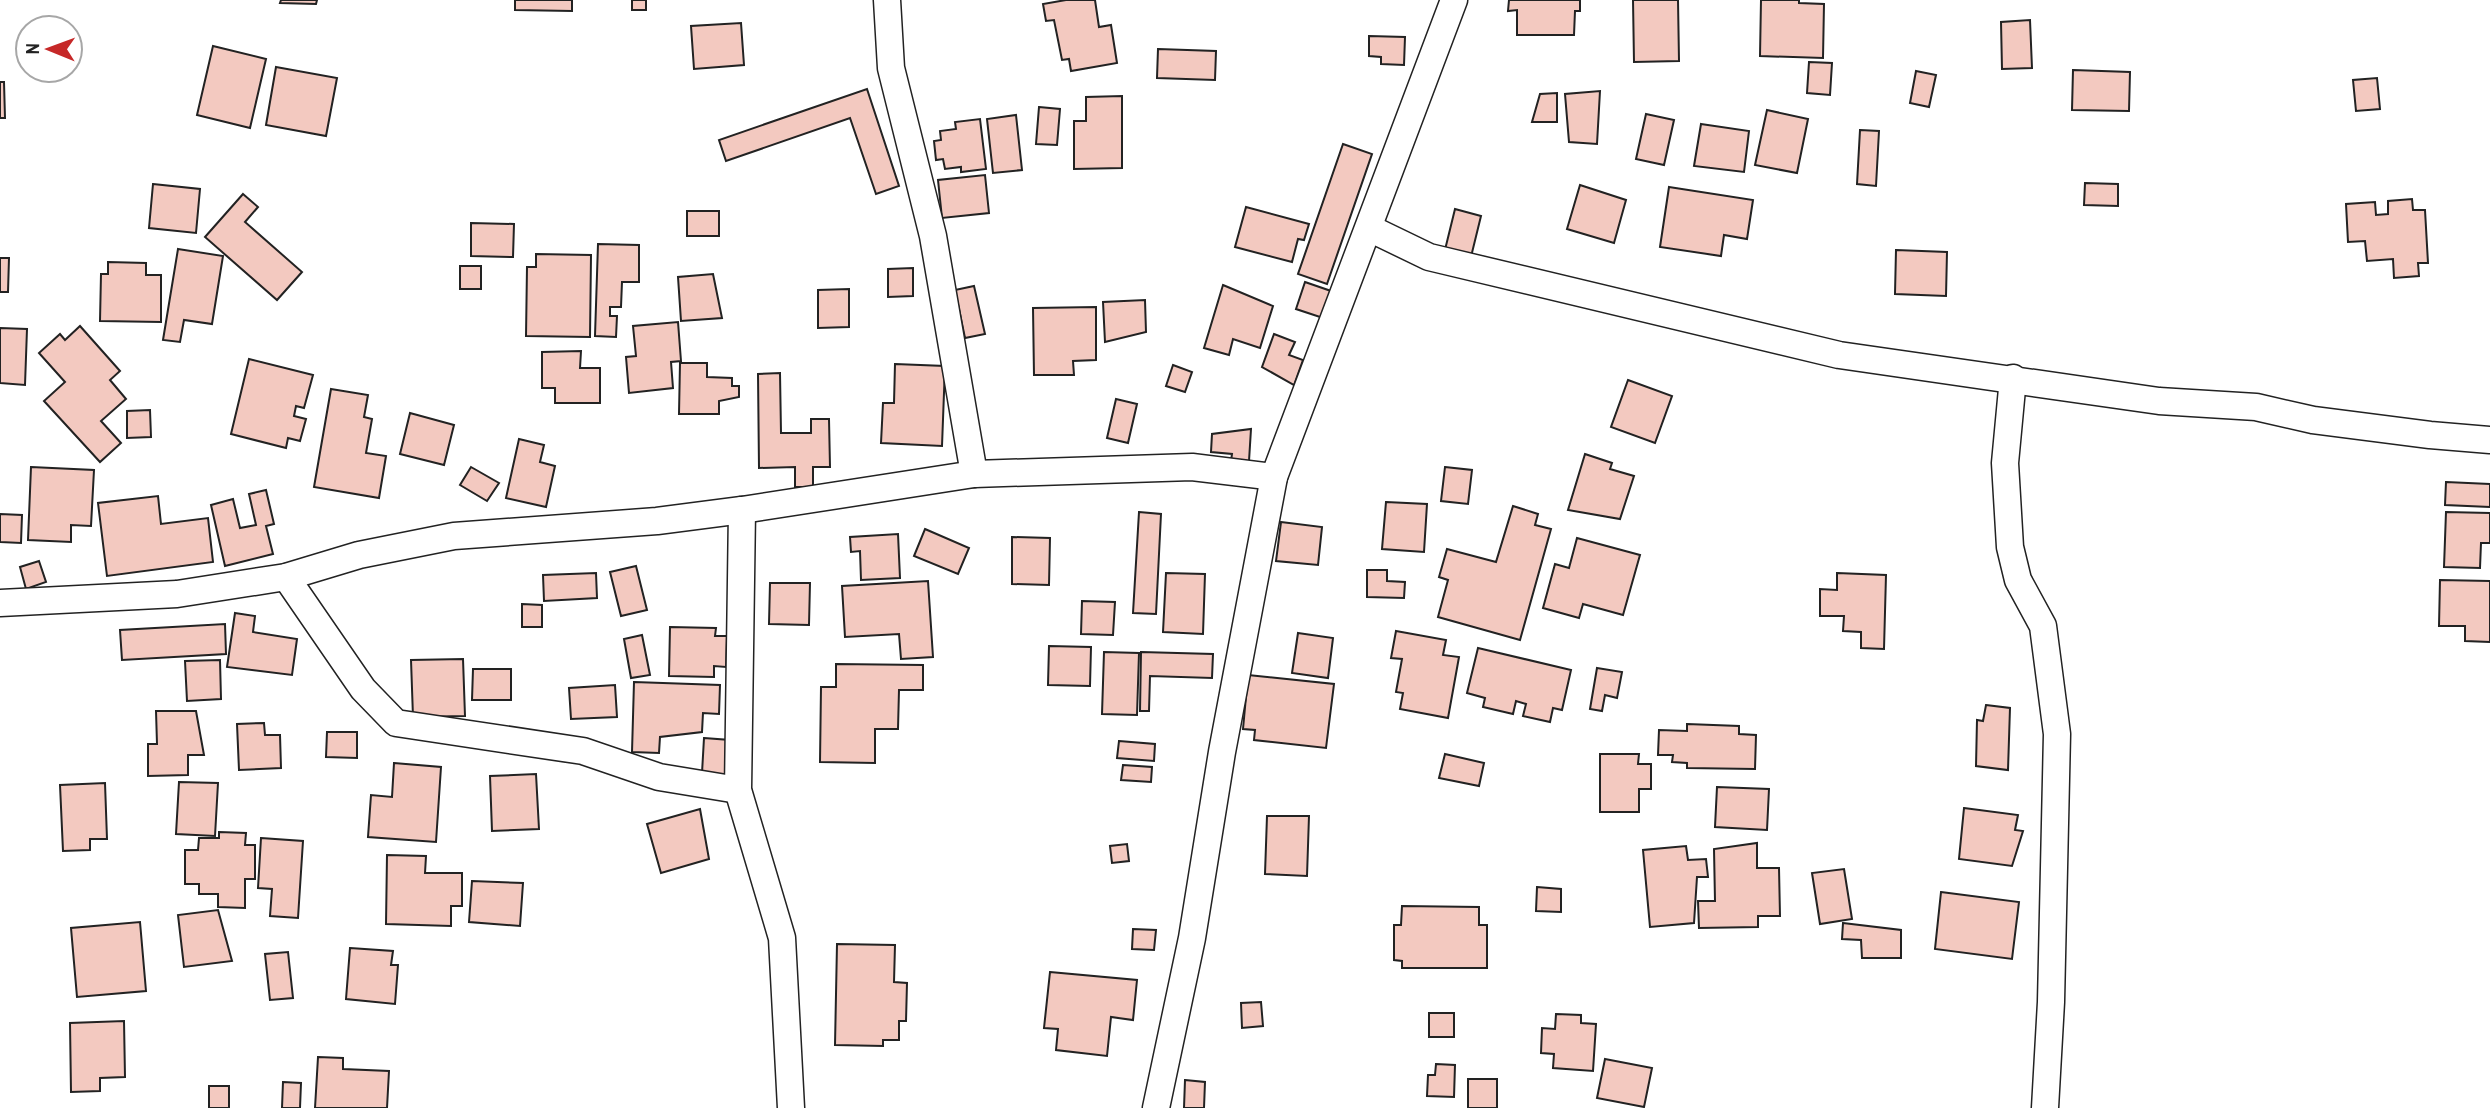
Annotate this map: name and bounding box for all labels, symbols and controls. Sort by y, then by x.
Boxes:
north arrow [14,14,84,84]
text: N [19,43,45,55]

